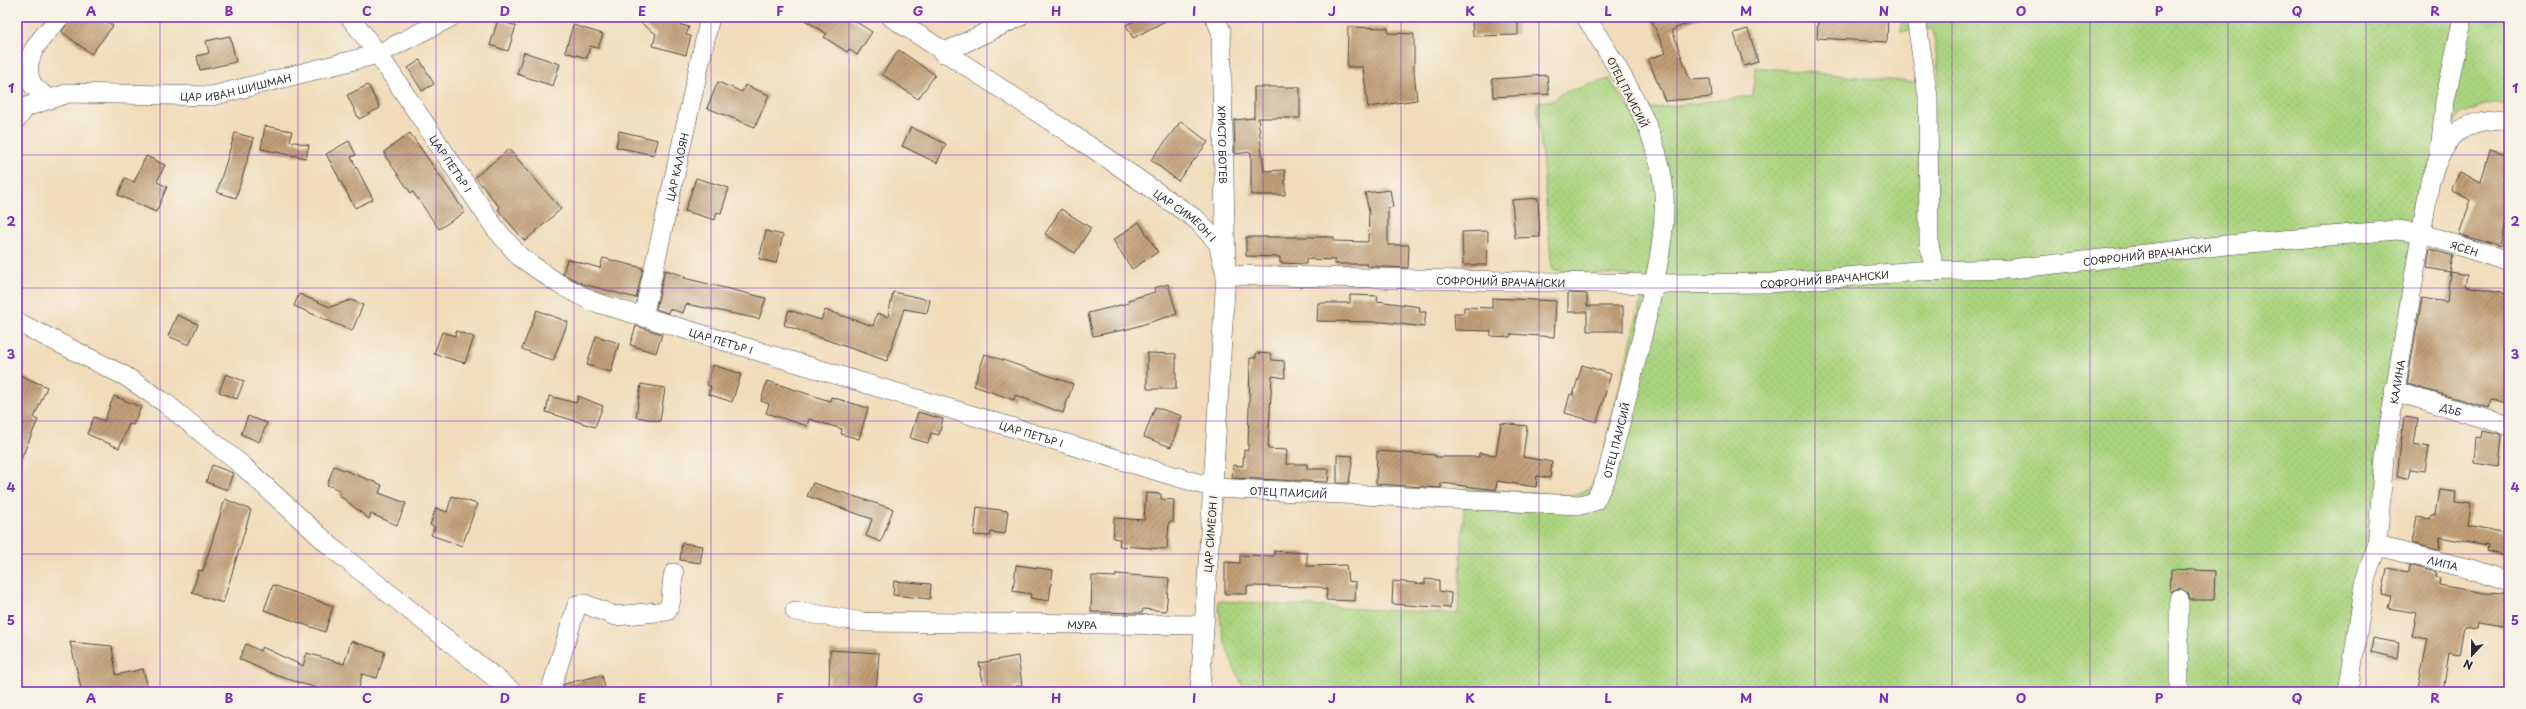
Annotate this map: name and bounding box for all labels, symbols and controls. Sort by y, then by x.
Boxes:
text: A [86,1,96,20]
text: B [225,1,234,20]
text: C [362,1,372,20]
text: D [500,1,510,20]
text: E [638,1,646,20]
text: F [776,1,784,20]
text: G [913,1,923,20]
text: H [1051,1,1061,20]
text: I [1192,1,1196,20]
text: J [1328,1,1336,20]
text: K [1465,1,1475,20]
text: L [1604,1,1612,20]
text: M [1740,1,1752,20]
text: N [1879,1,1889,20]
text: O [2016,1,2026,20]
text: P [2155,1,2164,20]
text: Q [2292,1,2302,20]
text: R [2430,1,2440,20]
street label: ОТЕЦ ПАИСИЙ [1604,54,1652,130]
street label: ЦАР ИВАН ШИШМАН [180,69,293,104]
text: 1 [8,78,14,97]
text: 1 [2512,78,2518,97]
street label: ХРИСТО БОТЕВ [1215,106,1232,184]
street label: ЦАР КАЛОЯН [662,131,692,202]
street label: ЦАР ПЕТЪР I [427,132,476,195]
street label: ЦАР СИМЕОН I [1151,185,1220,244]
text: 2 [6,211,16,230]
text: 2 [2510,211,2520,230]
street label: ЯСЕН [2449,236,2480,259]
street label: СОФРОНИЙ ВРАЧАНСКИ [2082,239,2212,268]
street label: СОФРОНИЙ ВРАЧАНСКИ [1760,266,1890,291]
street label: СОФРОНИЙ ВРАЧАНСКИ [1436,272,1565,290]
street label: ЦАР ПЕТЪР I [687,323,755,357]
text: 3 [7,344,16,363]
text: 3 [2511,344,2520,363]
street label: КАЛИНА [2385,358,2408,405]
street label: ДЪБ [2438,398,2464,419]
street label: ОТЕЦ ПАИСИЙ [1599,401,1633,480]
street label: ЦАР ПЕТЪР I [998,417,1065,450]
text: 4 [7,477,16,496]
text: 4 [2511,477,2520,496]
street label: ОТЕЦ ПАИСИЙ [1249,482,1328,501]
street label: ЦАР СИМЕОН I [1200,495,1220,573]
street label: ЛИПА [2426,551,2460,573]
text: 5 [7,610,15,629]
text: 5 [2511,610,2519,629]
street label: МУРА [1067,616,1097,632]
north arrow [2452,635,2492,675]
text: N [2461,655,2475,674]
text: A [86,688,96,707]
text: B [225,688,234,707]
text: C [362,688,372,707]
text: D [500,688,510,707]
text: E [638,688,646,707]
text: F [776,688,784,707]
text: G [913,688,923,707]
text: H [1051,688,1061,707]
text: I [1192,688,1196,707]
text: J [1328,688,1336,707]
text: K [1465,688,1475,707]
text: L [1604,688,1612,707]
text: M [1740,688,1752,707]
text: N [1879,688,1889,707]
text: O [2016,688,2026,707]
text: P [2155,688,2164,707]
text: Q [2292,688,2302,707]
text: R [2430,688,2440,707]

